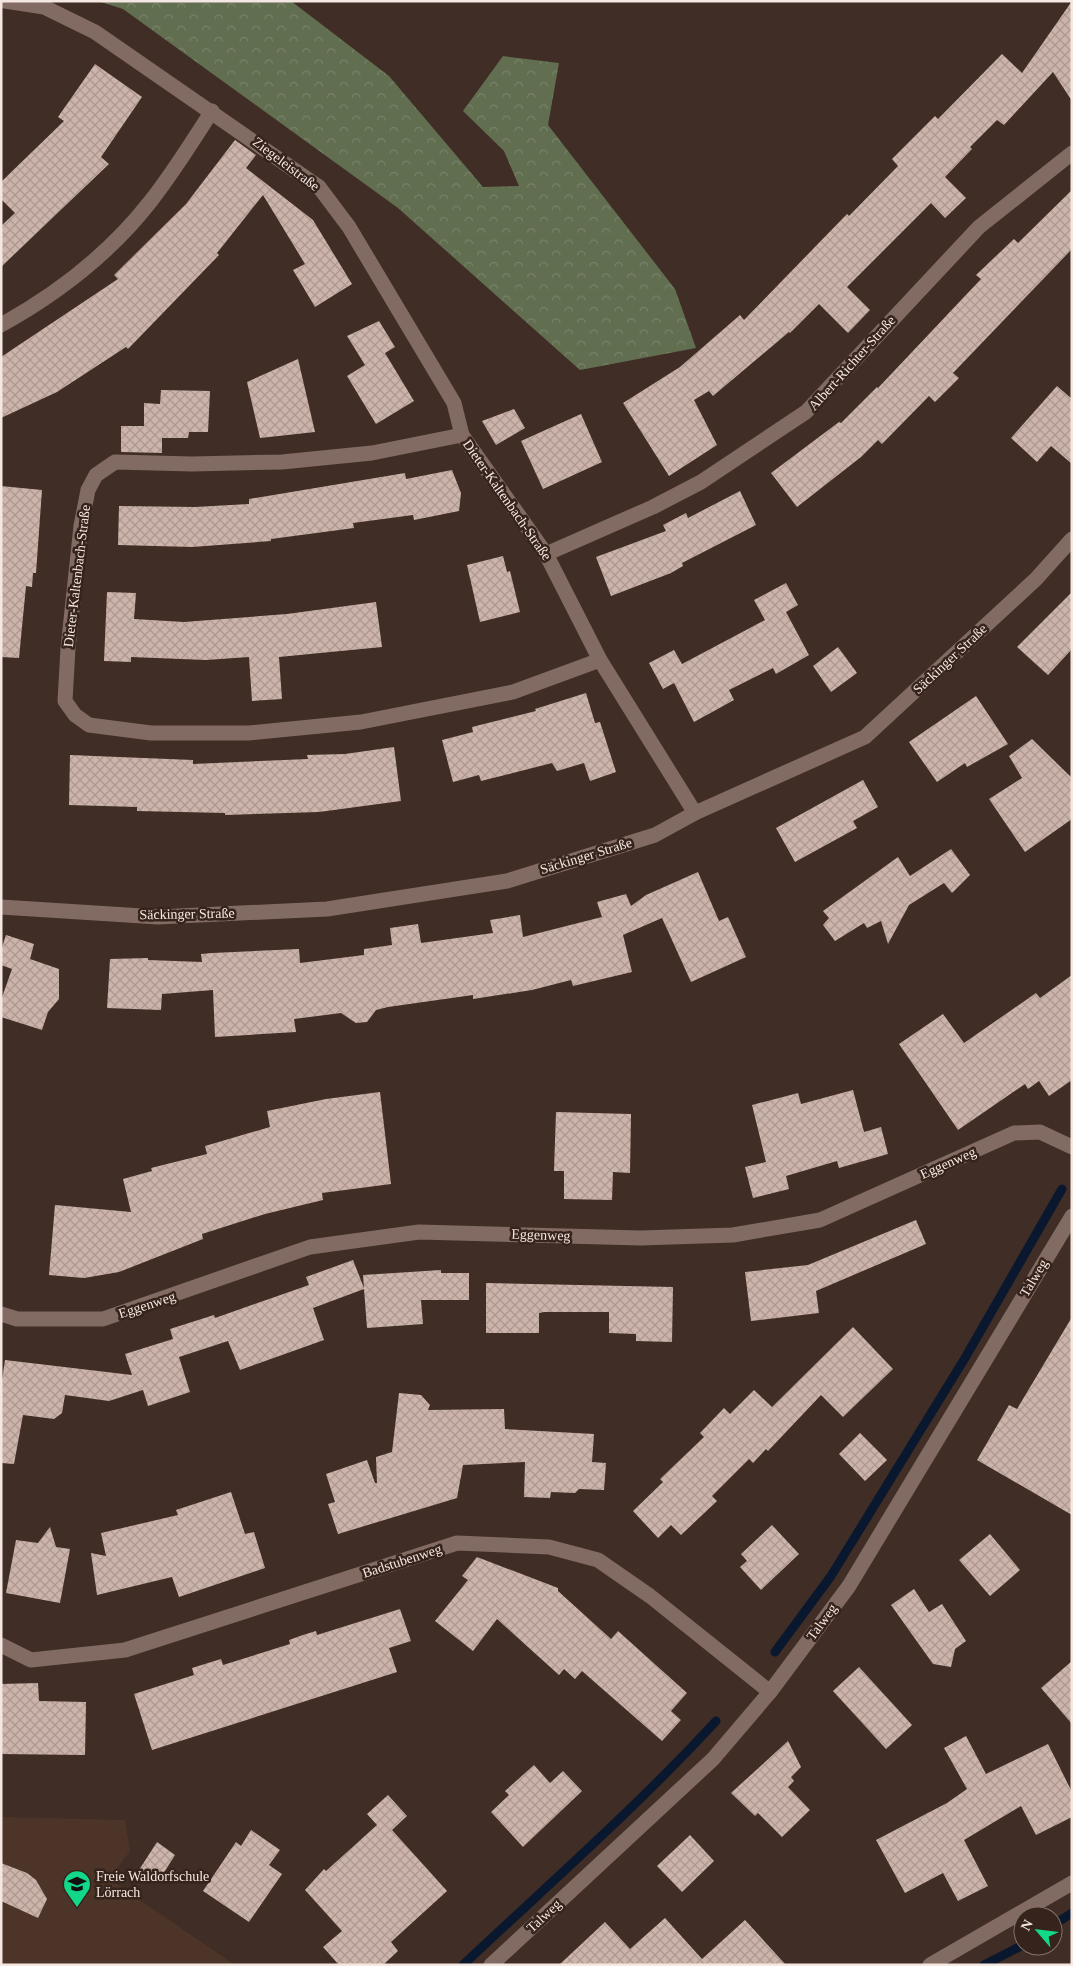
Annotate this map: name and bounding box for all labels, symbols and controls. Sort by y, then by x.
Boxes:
street label: Ziegeleistraße [250,134,322,194]
street label: Albert-Richter-Straße [806,313,898,413]
street label: Dieter-Kaltenbach-Straße [460,437,554,563]
street label: Dieter-Kaltenbach-Straße [61,504,93,648]
street label: Säckinger Straße [910,621,990,697]
street label: Säckinger Straße [538,835,634,877]
street label: Säckinger Straße [139,906,235,922]
street label: Eggenweg [918,1144,978,1182]
street label: Eggenweg [511,1226,571,1244]
street label: Talweg [1017,1257,1051,1299]
street label: Eggenweg [117,1289,177,1321]
street label: Badstubenweg [360,1541,444,1581]
street label: Talweg [804,1601,840,1643]
school or university icon: Freie Waldorfschule Lörrach [62,1869,92,1908]
place label: Freie Waldorfschule Lörrach [96,1869,209,1900]
street label: Talweg [524,1897,564,1935]
north arrow [1013,1906,1063,1956]
text: N [1018,1917,1036,1933]

